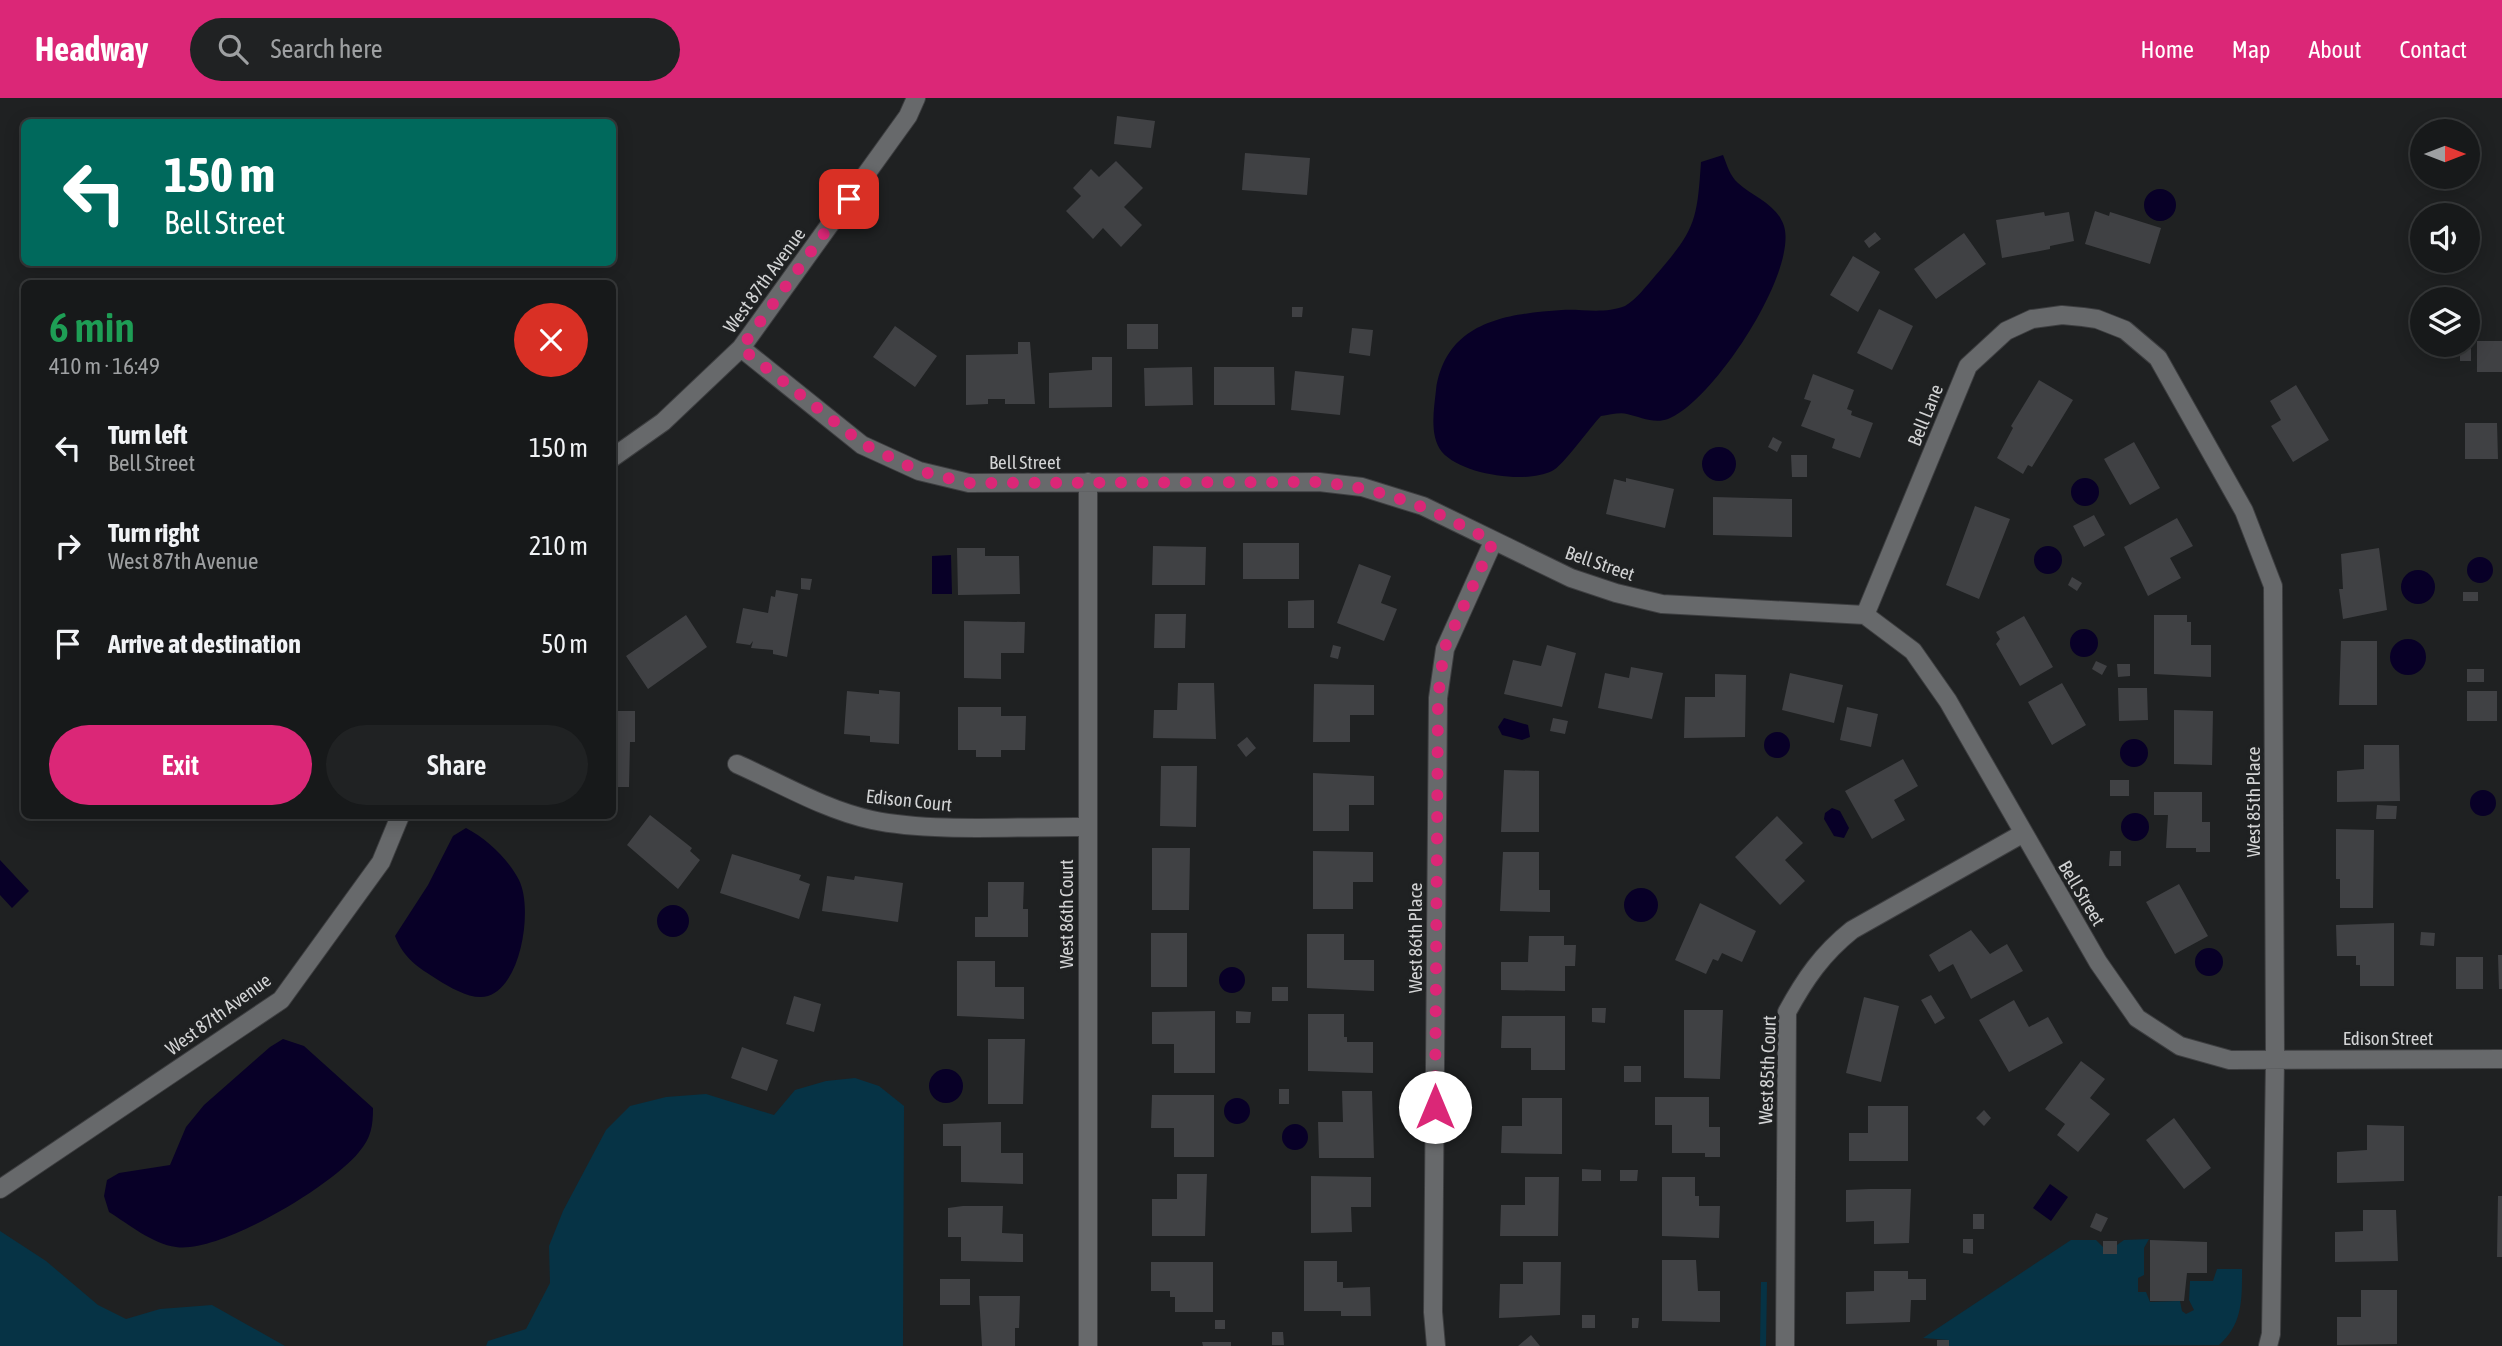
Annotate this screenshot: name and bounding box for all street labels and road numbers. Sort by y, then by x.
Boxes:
street label: West 87th Avenue [719,223,809,337]
street label: Bell Lane [1903,381,1947,449]
street label: Bell Street [989,451,1061,473]
street label: Bell Street [1562,541,1638,585]
street label: West 85th Place [2242,747,2264,857]
street label: Edison Court [865,785,953,815]
street label: Bell Street [2054,856,2110,930]
street label: West 86th Court [1055,859,1077,969]
street label: West 86th Place [1404,883,1426,993]
street label: West 87th Avenue [161,969,275,1059]
street label: West 85th Court [1754,1015,1780,1125]
street label: Edison Street [2343,1027,2433,1049]

